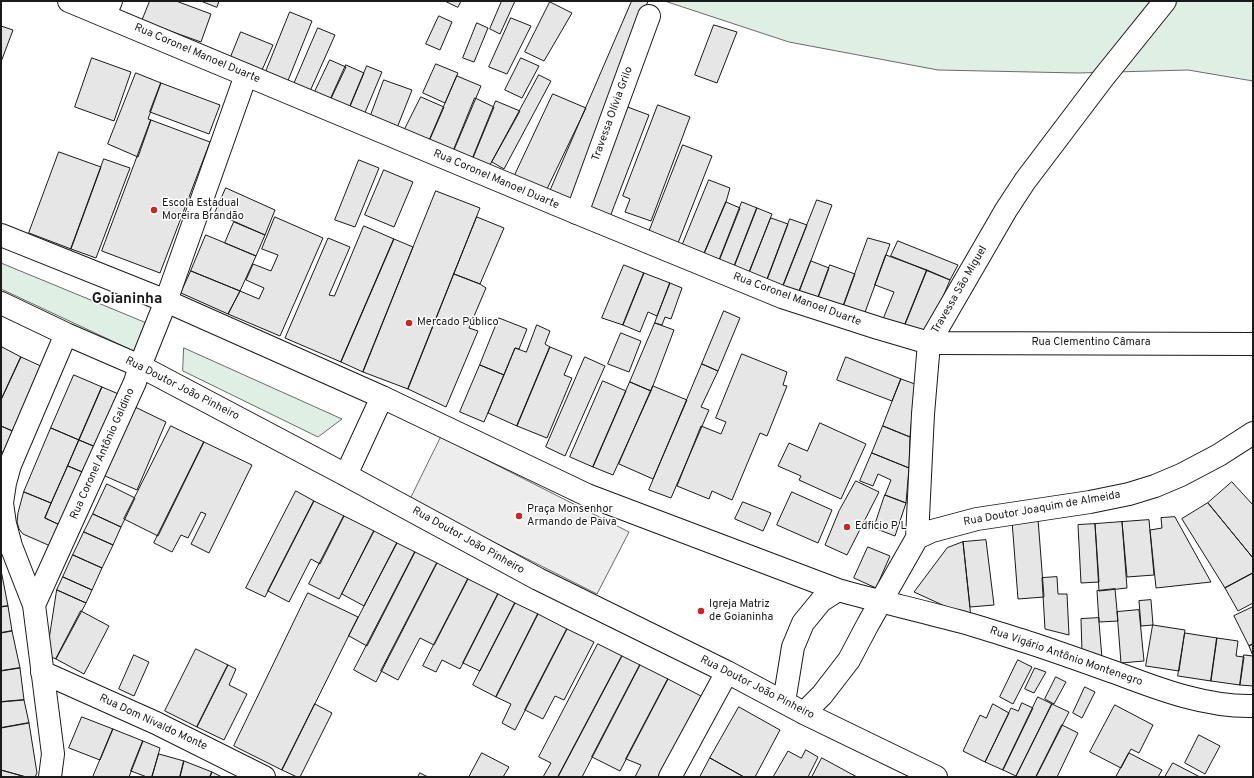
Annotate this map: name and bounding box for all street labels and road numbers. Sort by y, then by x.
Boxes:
street label: Rua Coronel Manoel Duarte [132,21,262,87]
street label: Travessa Olívia Grilo [590,65,636,163]
street label: Rua Coronel Manoel Duarte [431,147,561,213]
street label: Travessa São Miguel [930,244,990,336]
street label: Rua Coronel Manoel Duarte [731,271,863,329]
street label: Rua Clementino Câmara [1031,336,1151,350]
street label: Rua Doutor João Pinheiro [123,354,241,424]
street label: Rua Coronel Antônio Galdino [68,386,138,522]
street label: Rua Doutor Joaquim de Almeida [963,489,1121,529]
street label: Rua Doutor João Pinheiro [410,505,526,577]
street label: Rua Vigário Antônio Montenegro [988,625,1144,689]
street label: Rua Doutor João Pinheiro [698,653,816,723]
street label: Rua Dom Nivaldo Monte [97,692,209,754]

